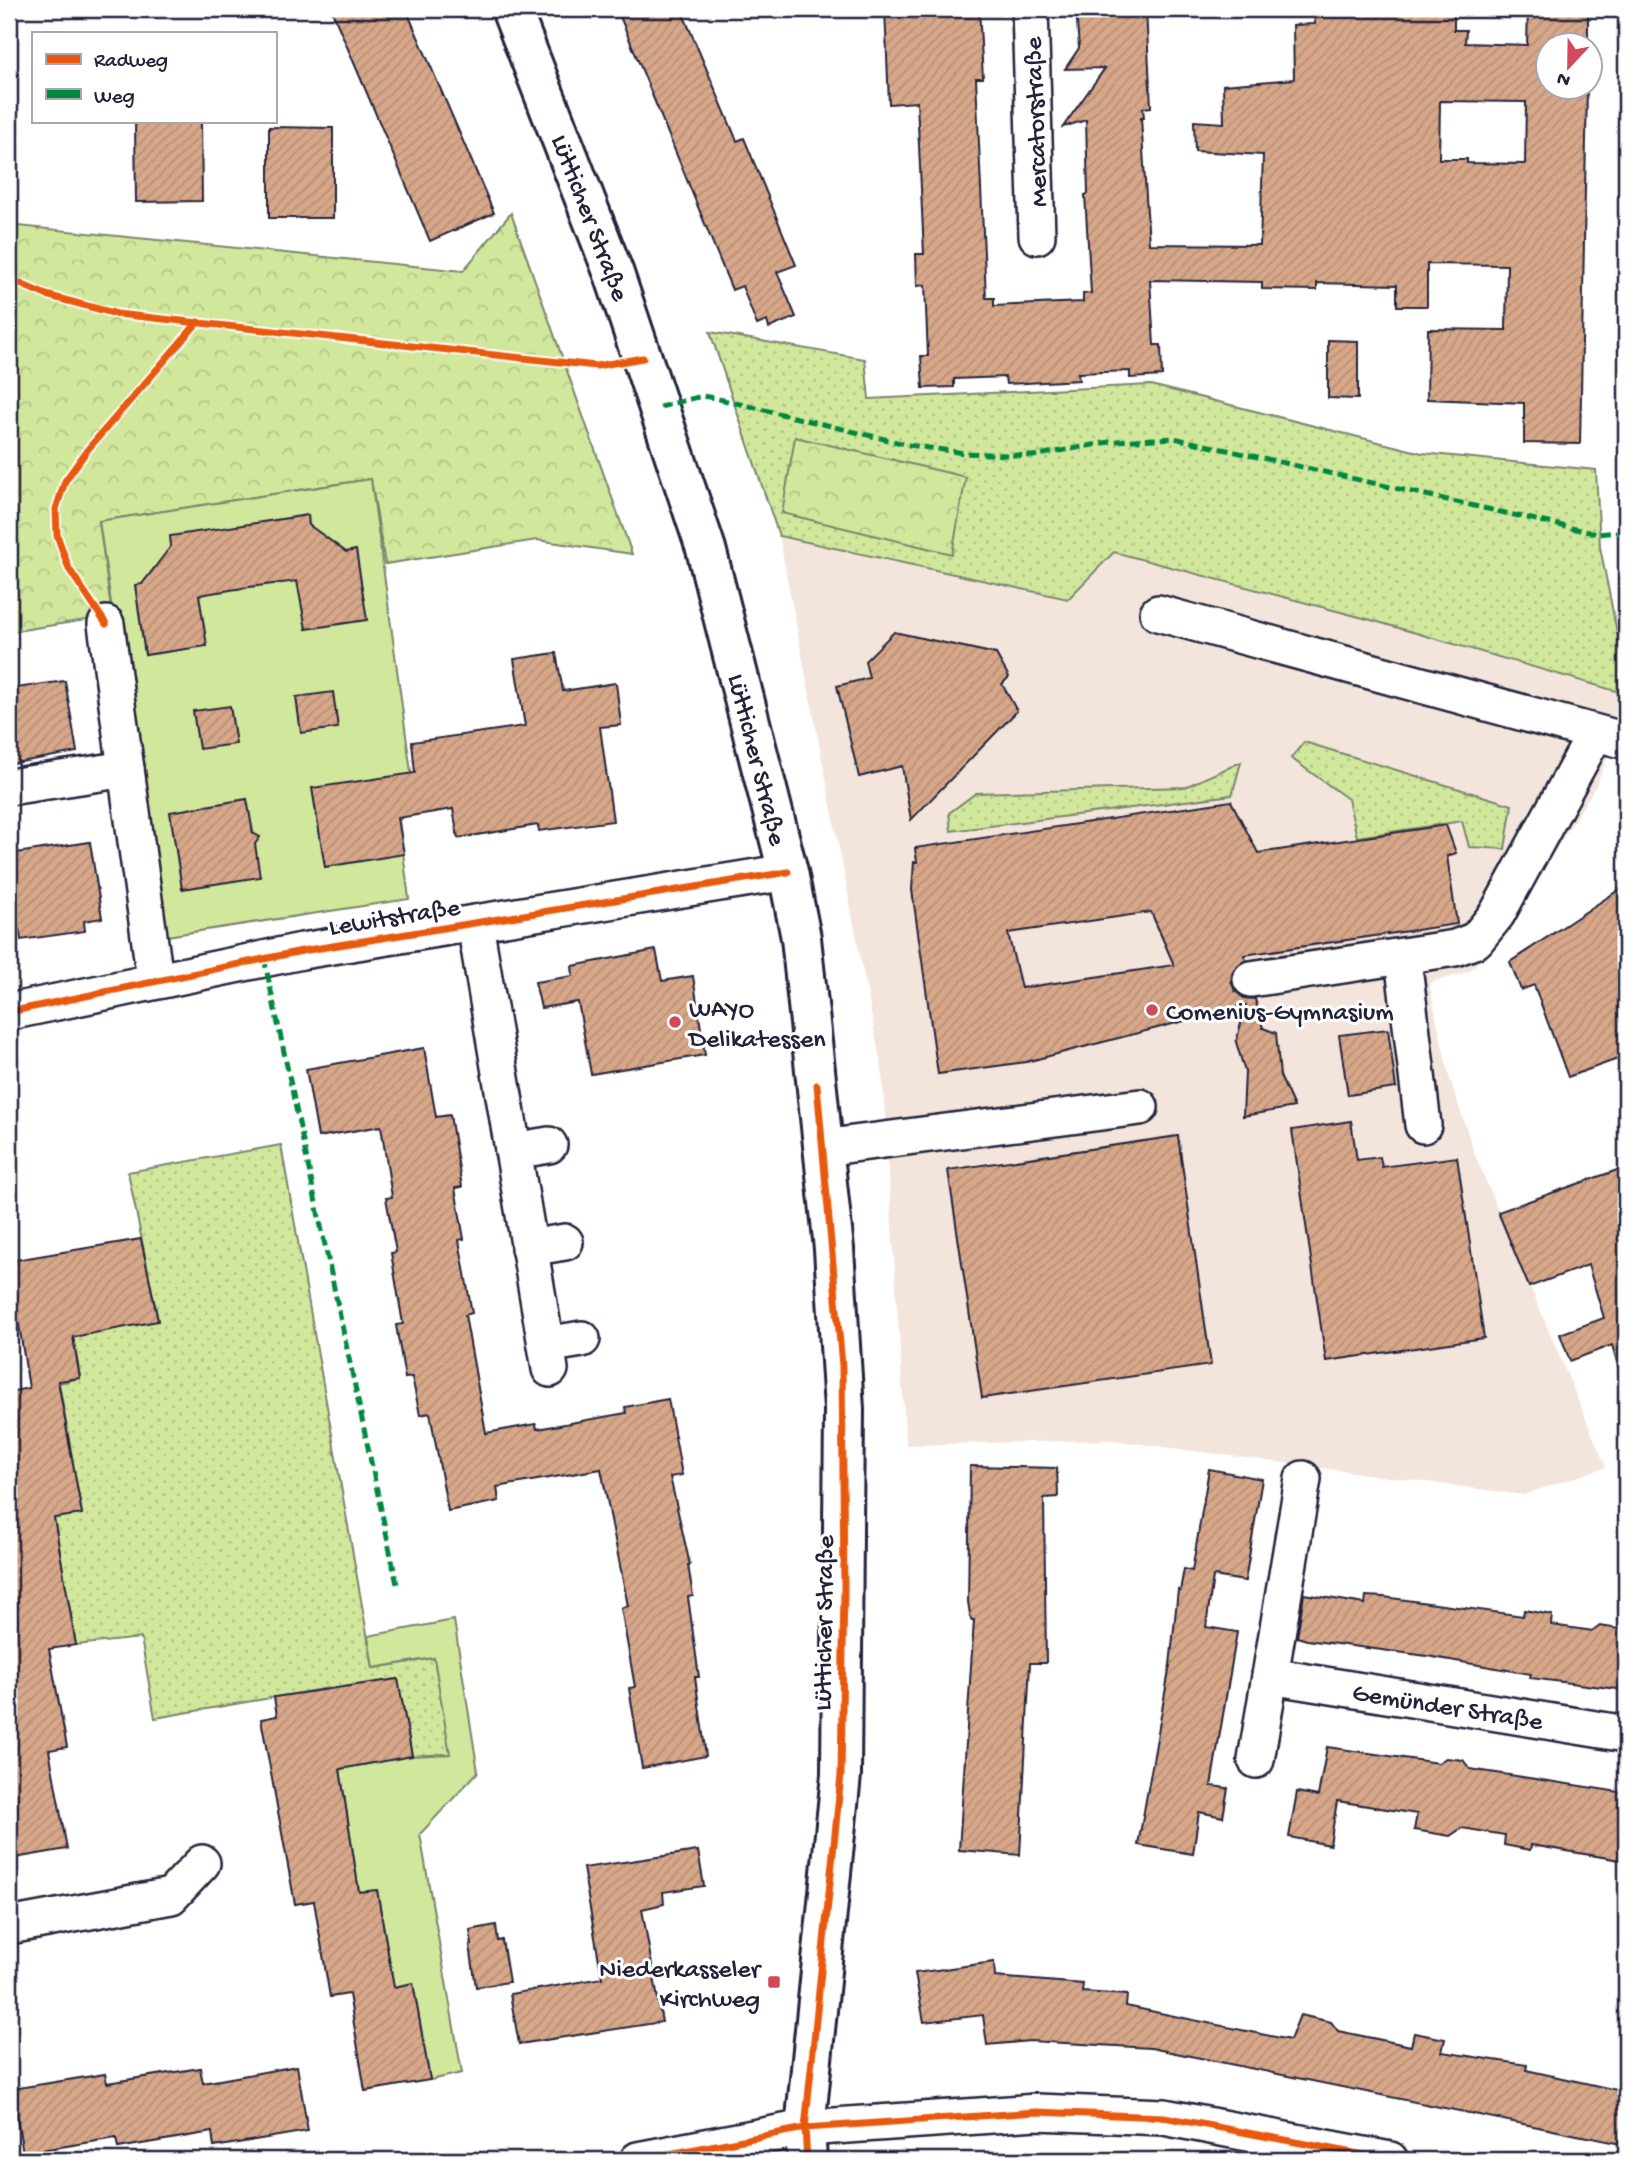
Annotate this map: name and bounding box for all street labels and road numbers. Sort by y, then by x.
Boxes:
street label: Mercatorstraße [1020,36,1057,207]
street label: Lütticher Straße [542,131,634,307]
street label: Lütticher Straße [718,671,791,850]
street label: Lewitstraße [327,894,463,945]
street label: Lütticher Straße [809,1534,844,1711]
street label: Gemünder Straße [1350,1679,1545,1740]

